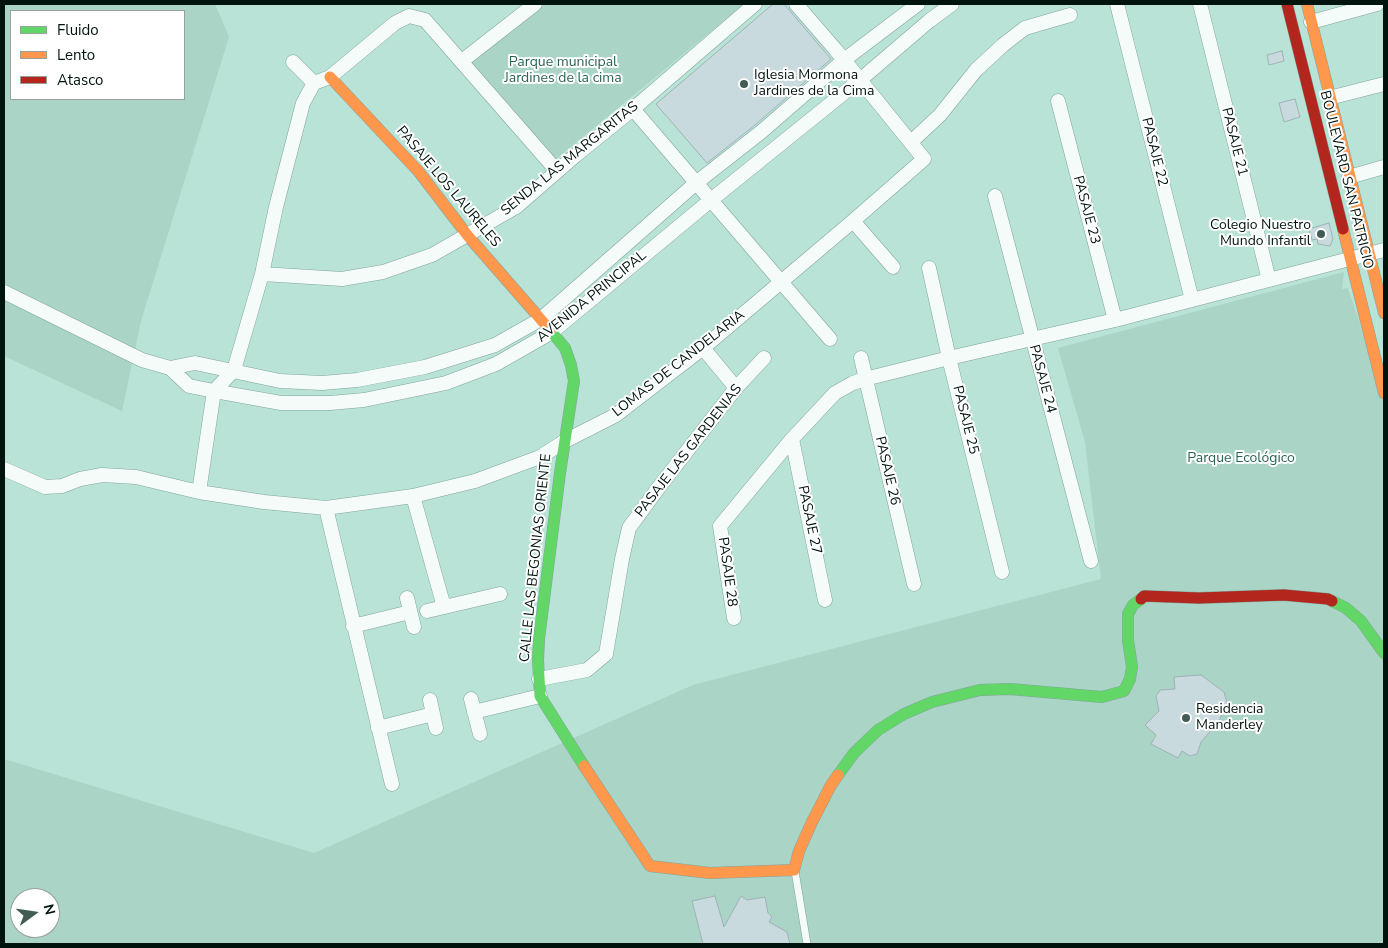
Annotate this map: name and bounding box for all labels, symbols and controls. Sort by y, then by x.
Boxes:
legend [10,10,185,100]
text: Fluido [57,20,99,40]
text: Lento [57,45,95,65]
park label: Parque municipal Jardines de la cima [504,55,622,88]
place label: Iglesia Mormona Jardines de la Cima [754,68,874,100]
text: Atasco [57,70,103,90]
marker: Iglesia Mormona Jardines de la Cima [738,78,750,90]
street label: BOULEVARD SAN PATRICIO [1316,89,1376,271]
street label: SENDA LAS MARGARITAS [498,98,642,220]
street label: PASAJE 21 [1217,106,1251,178]
street label: PASAJE 22 [1137,116,1171,188]
street label: PASAJE LOS LAURELES [392,123,504,251]
street label: PASAJE 23 [1069,174,1103,246]
place label: Colegio Nuestro Mundo Infantil [1210,218,1311,250]
marker: Colegio Nuestro Mundo Infantil [1315,228,1327,240]
street label: AVENIDA PRINCIPAL [534,248,650,346]
street label: LOMAS DE CANDELARIA [610,307,748,421]
street label: PASAJE 24 [1025,343,1059,415]
street label: PASAJE LAS GARDENIAS [632,381,746,521]
street label: PASAJE 25 [948,384,982,456]
street label: PASAJE 26 [871,435,903,507]
park label: Parque Ecológico [1187,451,1295,467]
street label: CALLE LAS BEGONIAS ORIENTE [517,453,555,663]
street label: PASAJE 27 [793,484,825,556]
street label: PASAJE 28 [714,536,740,608]
place label: Residencia Manderley [1196,702,1263,734]
marker: Residencia Manderley [1180,712,1192,724]
north arrow [10,888,60,938]
text: N [39,902,60,917]

